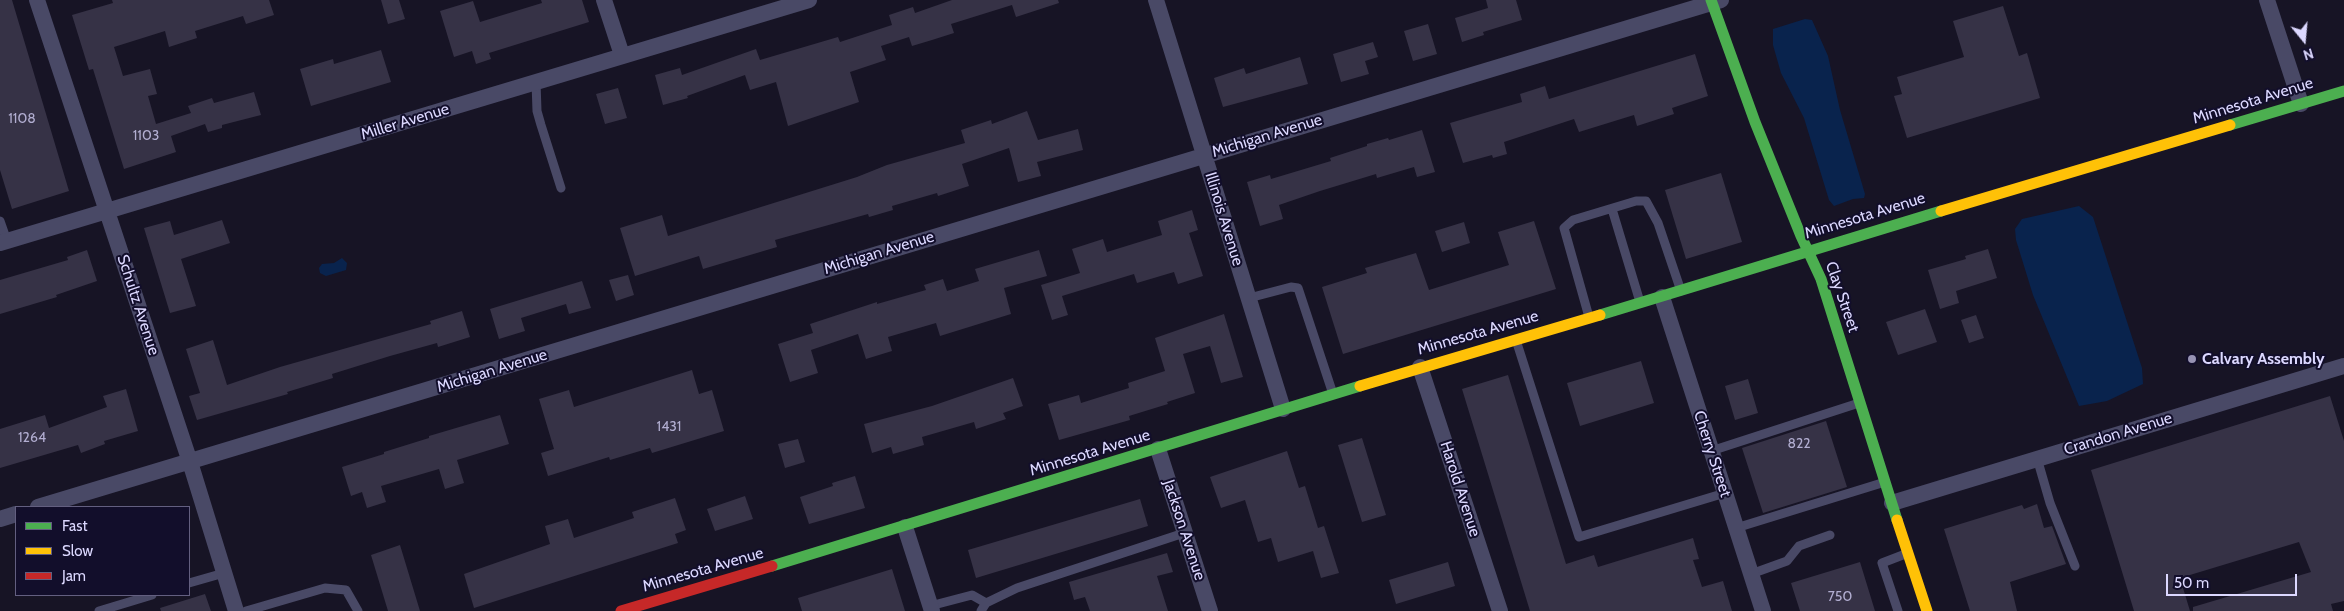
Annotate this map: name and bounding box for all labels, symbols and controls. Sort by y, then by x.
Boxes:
north arrow [2279,15,2329,65]
text: N [2301,44,2316,64]
street label: Minnesota Avenue [2190,74,2316,128]
street label: Miller Avenue [359,99,451,145]
street label: Michigan Avenue [1209,110,1325,162]
house number: 1108 [8,111,36,127]
house number: 1103 [133,128,159,144]
street label: Illinois Avenue [1201,170,1247,268]
street label: Minnesota Avenue [1802,189,1928,243]
street label: Michigan Avenue [821,227,937,279]
street label: Schultz Avenue [113,252,163,358]
street label: Clay Street [1821,259,1863,335]
street label: Minnesota Avenue [1415,307,1541,359]
street label: Michigan Avenue [434,345,550,397]
place label: Calvary Assembly [2202,349,2325,369]
marker: Calvary Assembly [2186,353,2198,365]
street label: Cherry Street [1689,408,1735,500]
street label: Crandon Avenue [2062,408,2174,460]
house number: 1431 [657,419,681,435]
street label: Minnesota Avenue [1027,426,1153,480]
house number: 1264 [18,430,46,446]
house number: 822 [1787,436,1811,452]
street label: Harold Avenue [1436,439,1484,539]
street label: Jackson Avenue [1159,477,1209,583]
legend [15,506,190,596]
text: Fast [62,517,87,535]
text: Slow [62,542,93,560]
street label: Minnesota Avenue [640,544,766,596]
scale bar [2169,564,2300,596]
text: Jam [62,567,86,585]
text: 50 m [2174,574,2209,592]
house number: 750 [1828,589,1852,605]

